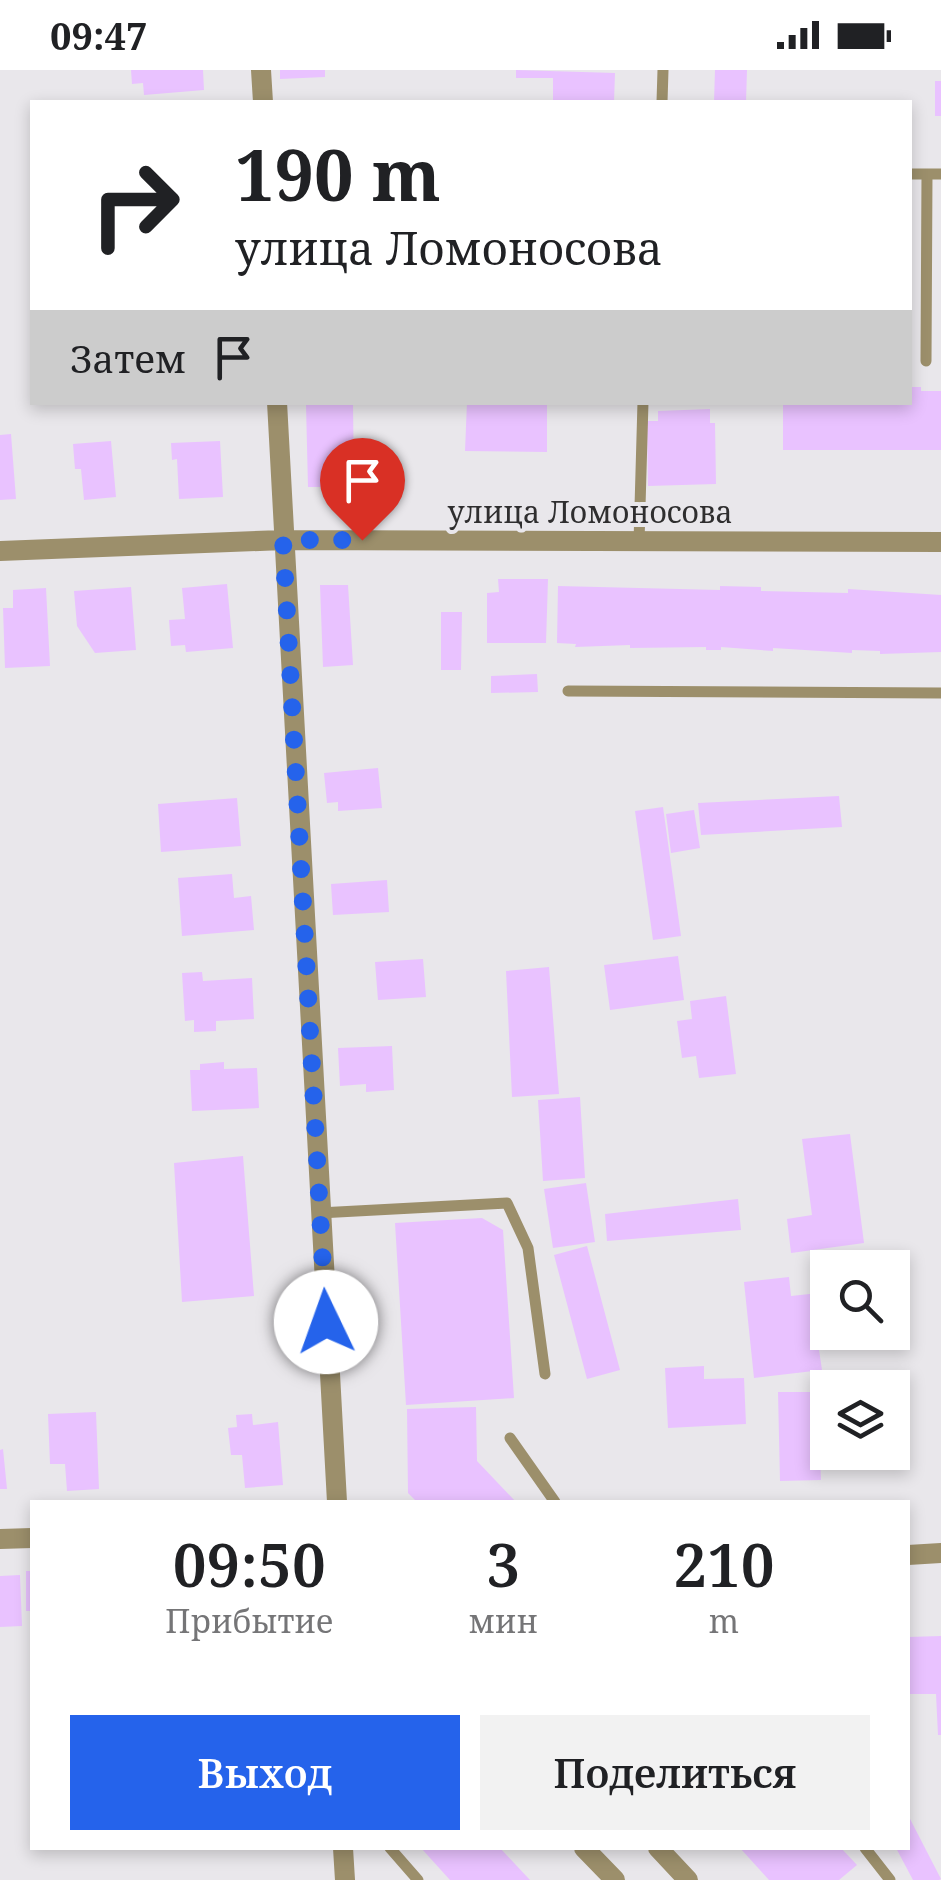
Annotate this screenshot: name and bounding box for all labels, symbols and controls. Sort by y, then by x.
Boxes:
text: 09:47 [50,9,147,61]
text: 190 m [235,126,441,222]
icon: right [70,140,200,270]
text: улица Ломоносова [235,217,663,278]
icon: arrive [206,330,261,385]
text: Затем [70,332,186,384]
pin [320,438,405,541]
icon: arrive [335,453,390,508]
street label: улица Ломоносова [447,491,733,532]
map controls [810,1250,910,1470]
button: search [810,1250,910,1350]
position arrow [274,1270,378,1374]
button: layers [810,1370,910,1470]
text: 09:50 [173,1523,326,1605]
text: 3 [486,1523,520,1605]
text: 210 [673,1523,775,1605]
text: Прибытие [165,1599,333,1642]
text: мин [468,1599,538,1642]
text: m [709,1599,739,1642]
button: Выход [70,1715,460,1830]
button: Поделиться [480,1715,870,1830]

